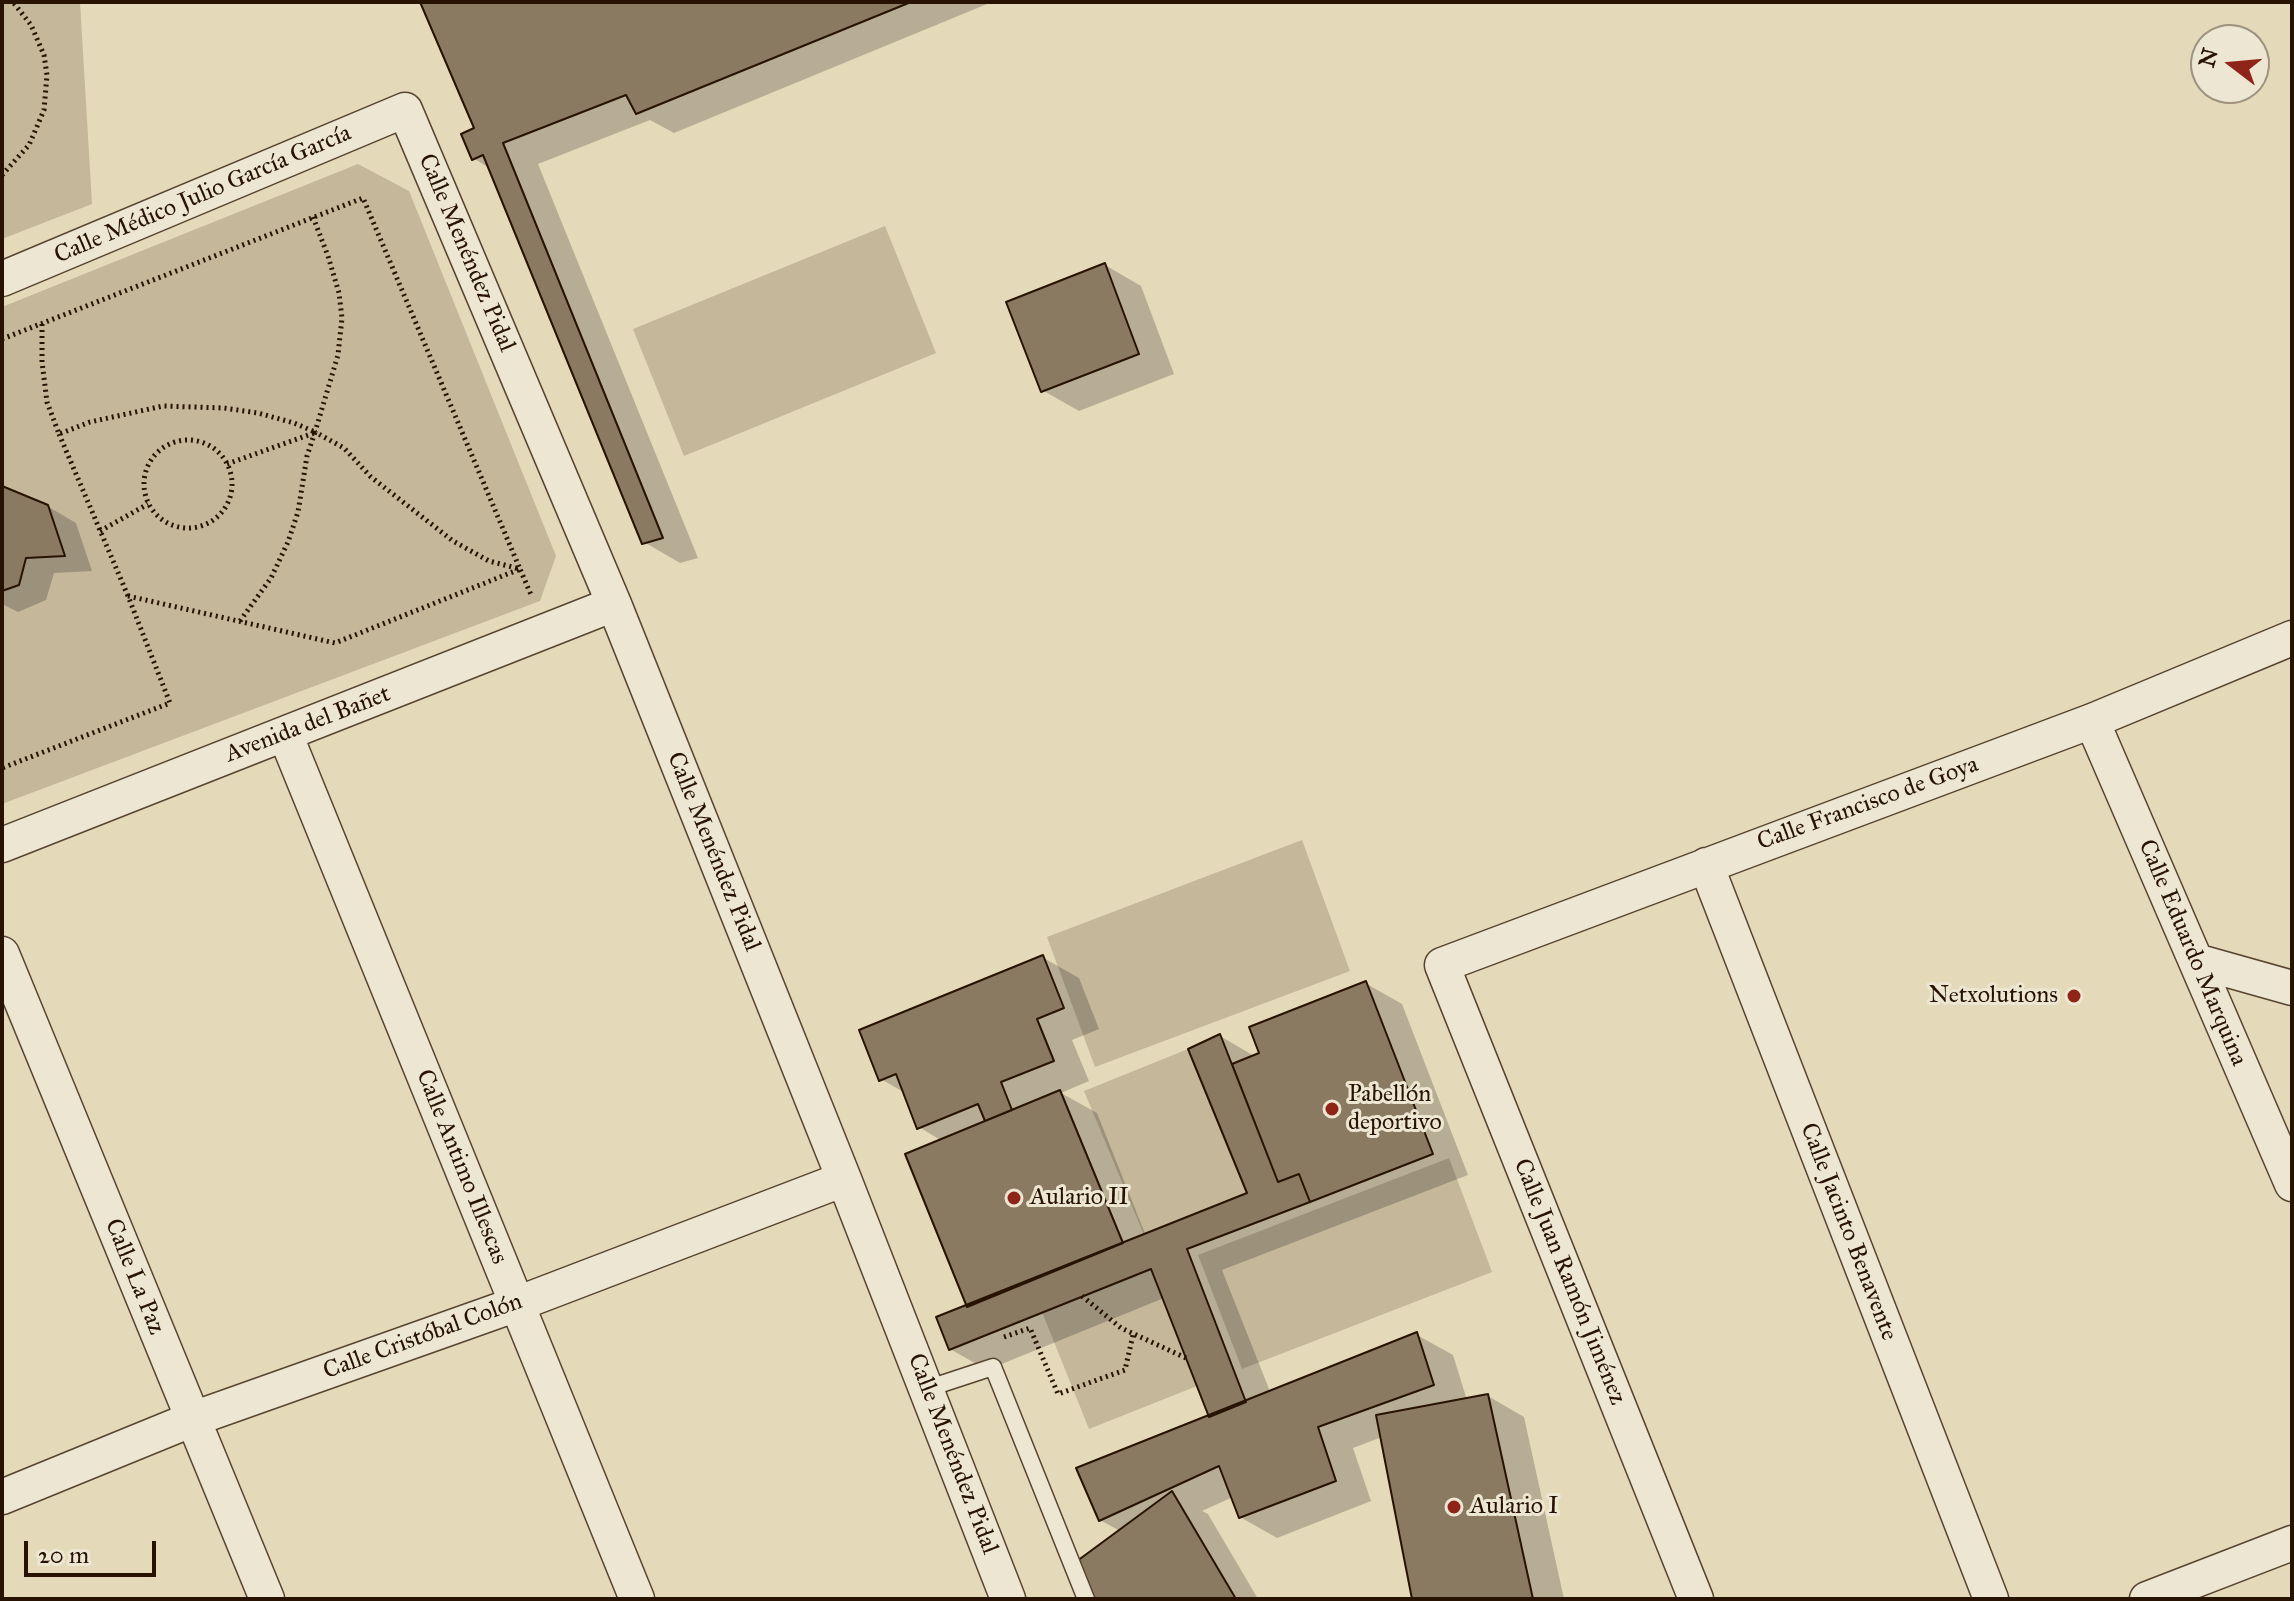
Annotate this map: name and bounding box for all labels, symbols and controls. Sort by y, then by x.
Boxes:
north arrow [2190,24,2270,104]
text: N [2193,45,2224,71]
street label: Calle Médico Julio García García [50,119,356,271]
street label: Calle Menéndez Pidal [411,150,521,356]
street label: Avenida del Bañet [221,680,395,770]
street label: Calle Menéndez Pidal [660,748,766,956]
street label: Calle Francisco de Goya [1754,751,1982,857]
street label: Calle Eduardo Marquina [2131,836,2253,1070]
place label: Netxolutions [1929,982,2058,1010]
marker: Netxolutions [2065,987,2083,1005]
street label: Calle Antimo Illescas [409,1066,513,1268]
place label: Pabellón deportivo [1348,1081,1442,1137]
marker: Pabellón deportivo [1323,1100,1341,1118]
street label: Calle Jacinto Benavente [1793,1119,1903,1345]
street label: Calle Juan Ramón Jiménez [1506,1155,1632,1409]
place label: Aulario II [1030,1184,1129,1212]
marker: Aulario II [1005,1189,1023,1207]
street label: Calle La Paz [98,1215,170,1339]
street label: Calle Cristóbal Colón [320,1288,526,1386]
street label: Calle Menéndez Pidal [901,1350,1003,1558]
place label: Aulario I [1470,1493,1559,1521]
marker: Aulario I [1445,1498,1463,1516]
scale bar [28,1525,160,1575]
text: 20 m [38,1540,89,1570]

